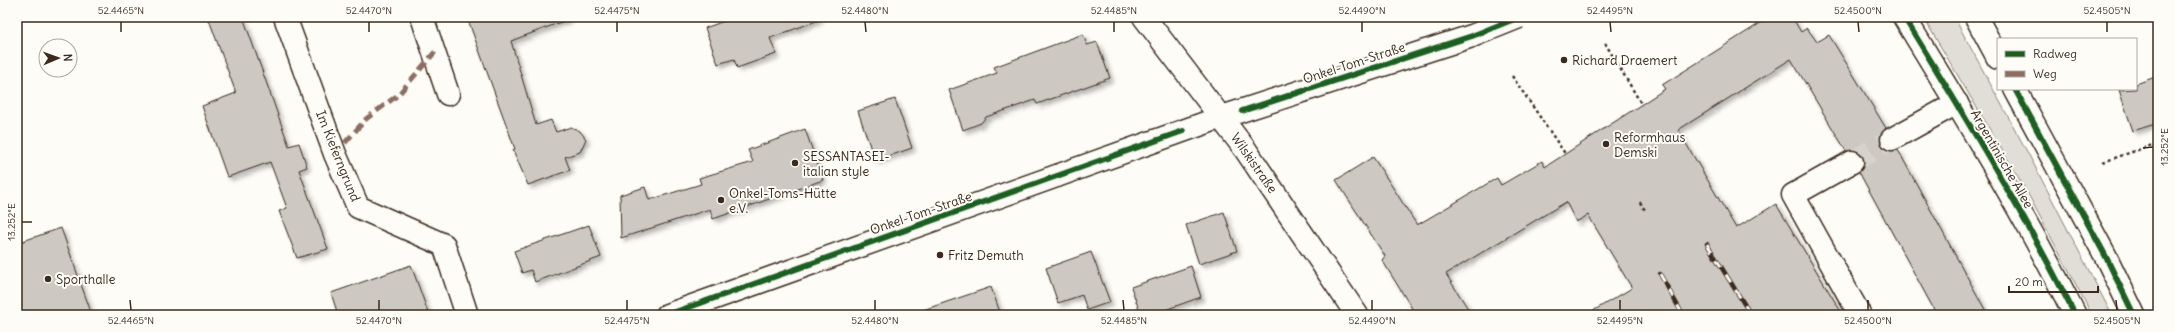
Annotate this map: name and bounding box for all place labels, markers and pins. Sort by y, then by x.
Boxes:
place label: Richard Draemert [1572,52,1678,69]
marker: Richard Draemert [1559,55,1569,65]
place label: Reformhaus Demski [1614,129,1686,161]
marker: Reformhaus Demski [1601,139,1611,149]
place label: SESSANTASEI- italian style [803,148,890,180]
marker: SESSANTASEI- italian style [790,158,800,168]
place label: Onkel-Toms-Hütte e.V. [729,185,837,217]
marker: Onkel-Toms-Hütte e.V. [716,195,726,205]
place label: Fritz Demuth [948,247,1024,264]
marker: Fritz Demuth [935,250,945,260]
place label: Sporthalle [56,271,115,288]
marker: Sporthalle [43,274,53,284]

